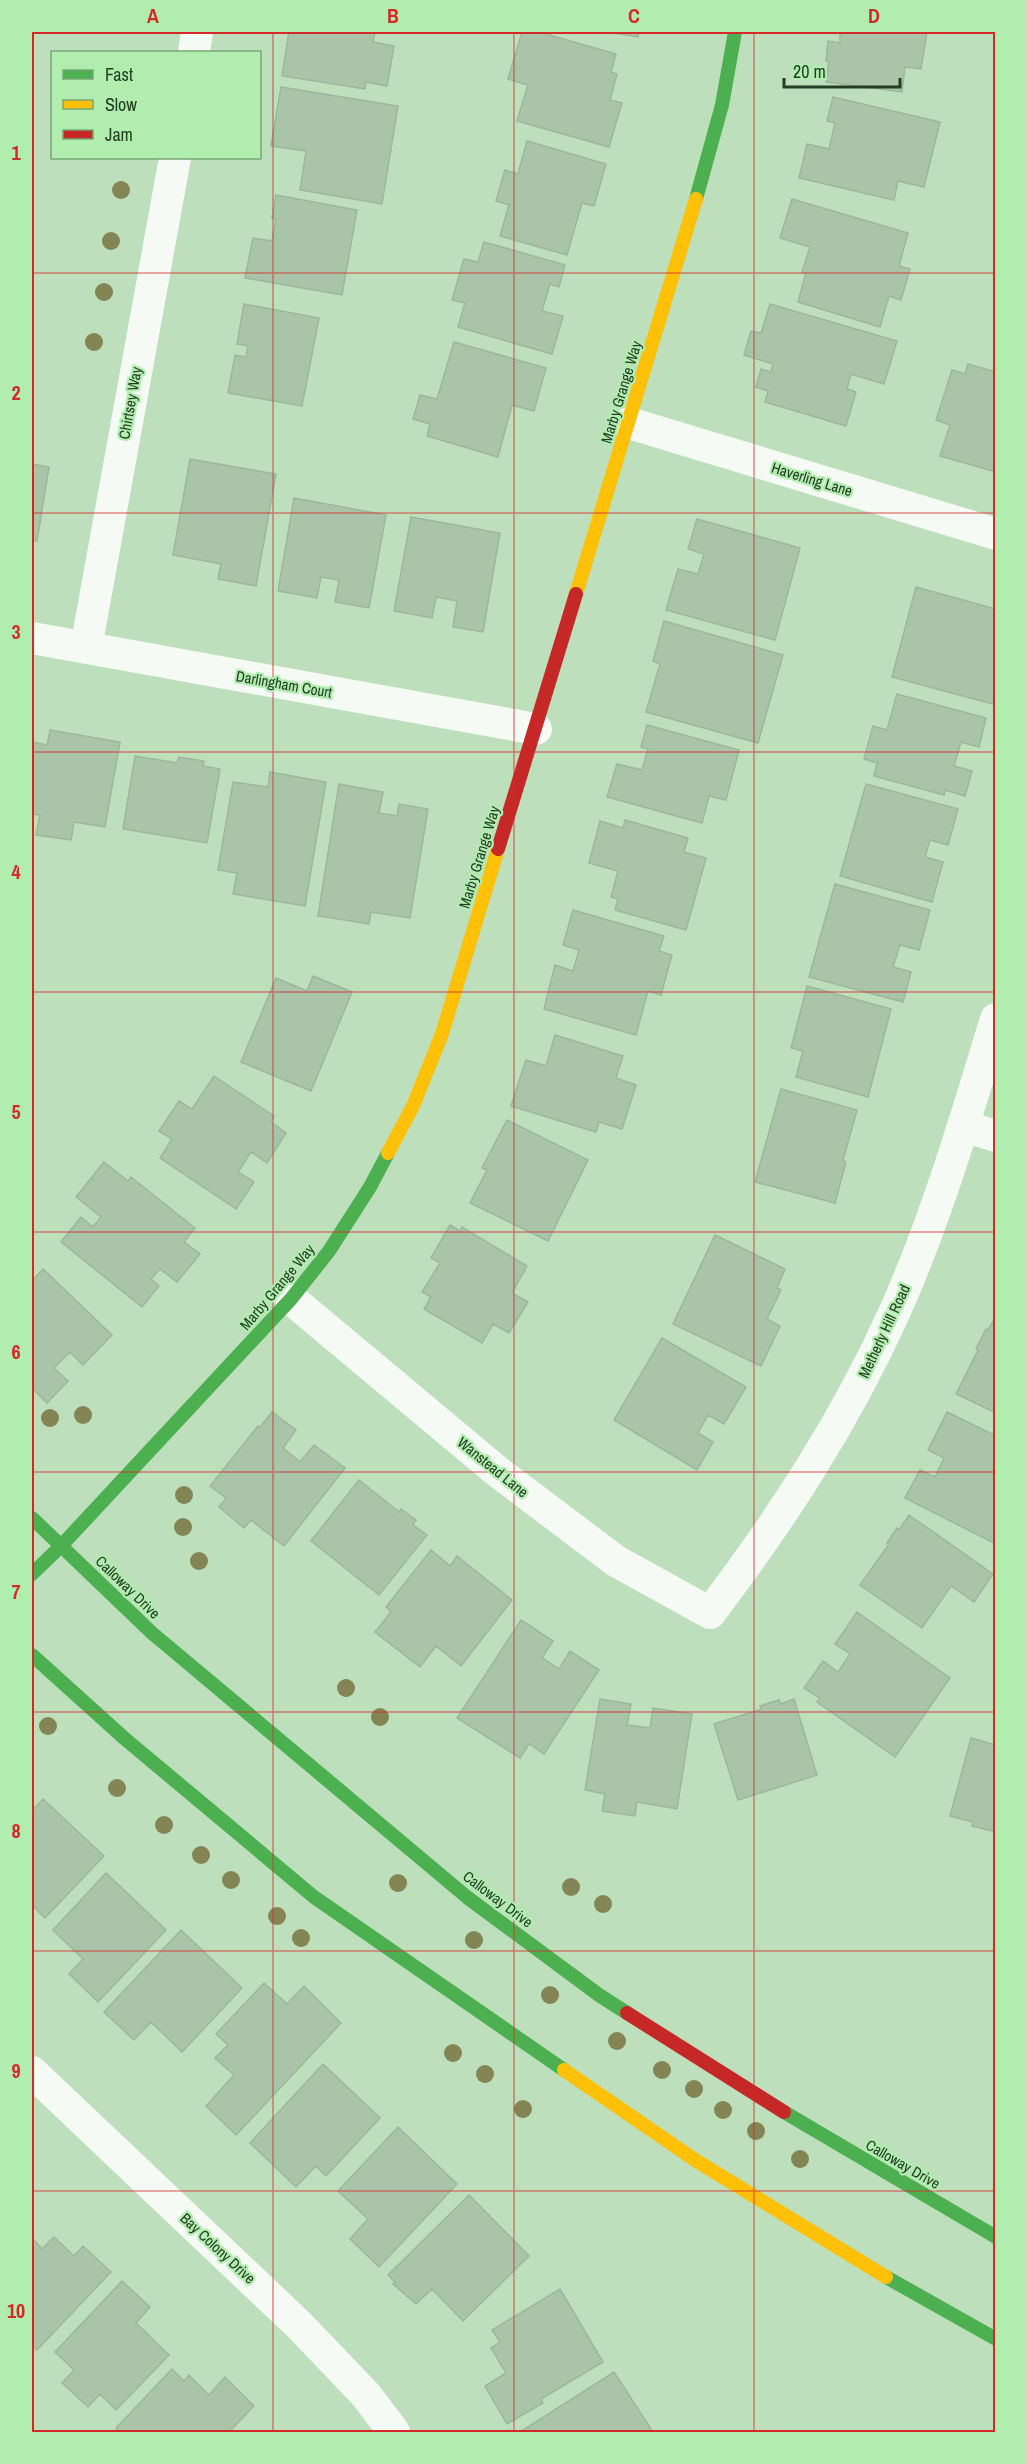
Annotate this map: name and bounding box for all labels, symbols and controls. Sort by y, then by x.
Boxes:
text: A [147,2,159,29]
text: B [387,2,399,29]
text: C [628,2,640,29]
text: D [868,2,880,29]
legend [51,51,261,159]
scale bar [784,51,900,89]
text: 20 m [793,59,826,84]
text: Fast [105,62,133,87]
text: Slow [105,92,137,117]
text: Jam [105,122,133,147]
text: 1 [11,139,21,166]
street label: Marby Grange Way [595,337,647,446]
street label: Chirtsey Way [113,364,147,441]
text: 2 [11,379,21,406]
street label: Haverling Lane [769,457,855,501]
text: 3 [11,618,21,645]
street label: Darlingham Court [234,665,334,703]
street label: Marby Grange Way [453,802,505,911]
text: 4 [11,858,21,885]
text: 5 [11,1098,21,1125]
street label: Marby Grange Way [235,1239,320,1334]
street label: Metherly Hill Road [853,1281,915,1381]
text: 6 [11,1338,21,1365]
street label: Wanstead Lane [453,1432,533,1502]
street label: Calloway Drive [91,1551,165,1623]
text: 7 [11,1578,21,1605]
text: 8 [11,1817,21,1844]
street label: Calloway Drive [459,1866,537,1932]
text: 9 [11,2057,21,2084]
street label: Calloway Drive [862,2134,944,2194]
street label: Bay Colony Drive [176,2208,260,2288]
text: 10 [7,2297,25,2324]

